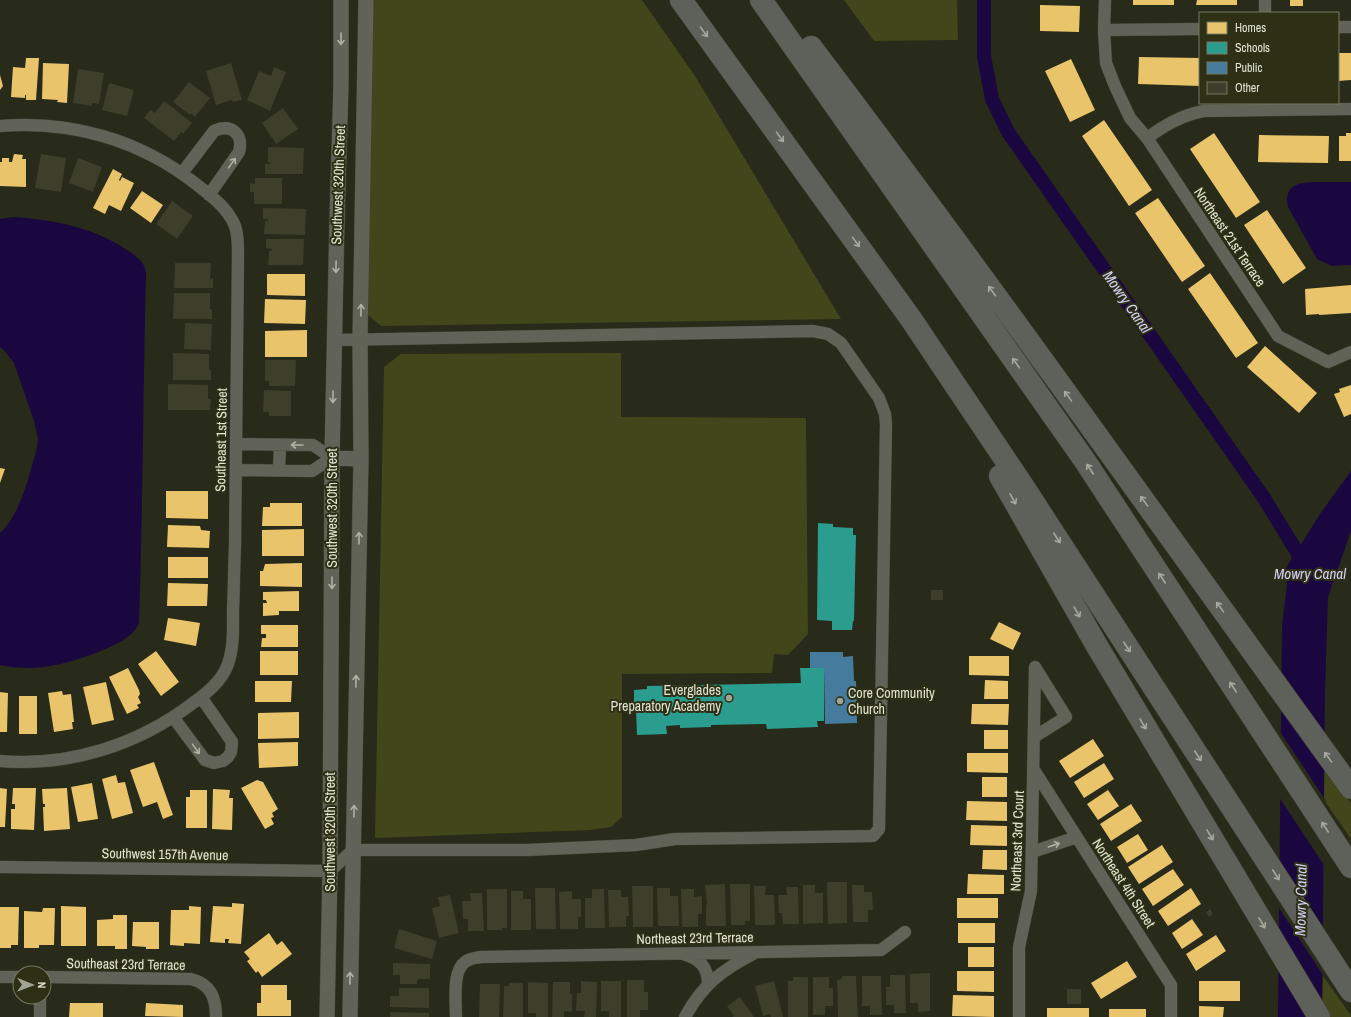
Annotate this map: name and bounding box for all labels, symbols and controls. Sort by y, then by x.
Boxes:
legend [1199,12,1339,104]
text: Homes [1235,20,1266,36]
one-way arrow [700,26,708,37]
one-way arrow [337,32,345,45]
text: Schools [1235,40,1270,56]
text: Public [1235,60,1262,76]
text: Other [1235,80,1260,96]
street label: Southwest 320th Street [327,125,349,245]
one-way arrow [776,131,784,142]
one-way arrow [228,157,236,168]
street label: Northeast 21st Terrace [1190,184,1270,290]
one-way arrow [852,237,860,248]
one-way arrow [332,260,340,273]
water label: Mowry Canal [1098,266,1157,337]
one-way arrow [987,285,996,296]
one-way arrow [357,304,365,317]
one-way arrow [1012,358,1020,369]
street label: Southeast 1st Street [211,388,231,492]
one-way arrow [330,390,337,403]
one-way arrow [1064,390,1072,401]
one-way arrow [291,441,304,449]
street label: Southwest 320th Street [323,448,341,568]
one-way arrow [1086,464,1094,475]
one-way arrow [1010,493,1018,505]
one-way arrow [1140,496,1149,507]
one-way arrow [355,532,363,545]
one-way arrow [1053,532,1061,544]
water label: Mowry Canal [1274,563,1346,584]
one-way arrow [1158,573,1166,584]
one-way arrow [328,576,336,589]
one-way arrow [1216,601,1224,612]
one-way arrow [1074,606,1082,618]
one-way arrow [1123,641,1131,652]
one-way arrow [352,675,360,688]
place label: Everglades Preparatory Academy [611,681,721,715]
one-way arrow [1229,681,1237,692]
place label: Core Community Church [848,684,935,718]
marker: Everglades Preparatory Academy [724,693,734,703]
marker: Core Community Church [835,696,845,706]
one-way arrow [1140,718,1148,730]
one-way arrow [192,743,200,754]
one-way arrow [1194,750,1202,761]
one-way arrow [1324,751,1332,762]
street label: Southwest 320th Street [321,772,339,892]
street label: Northeast 3rd Court [1006,790,1028,892]
one-way arrow [350,805,358,818]
one-way arrow [1321,822,1329,833]
one-way arrow [1206,829,1214,840]
street label: Northeast 4th Street [1088,835,1160,931]
one-way arrow [1048,841,1061,848]
street label: Southwest 157th Avenue [101,844,229,864]
water label: Mowry Canal [1289,864,1312,936]
one-way arrow [1272,869,1280,881]
one-way arrow [1259,917,1267,929]
street label: Northeast 23rd Terrace [636,928,754,948]
street label: Southeast 23rd Terrace [66,954,186,974]
north arrow [12,965,52,1005]
one-way arrow [346,972,354,985]
text: N [35,982,49,989]

